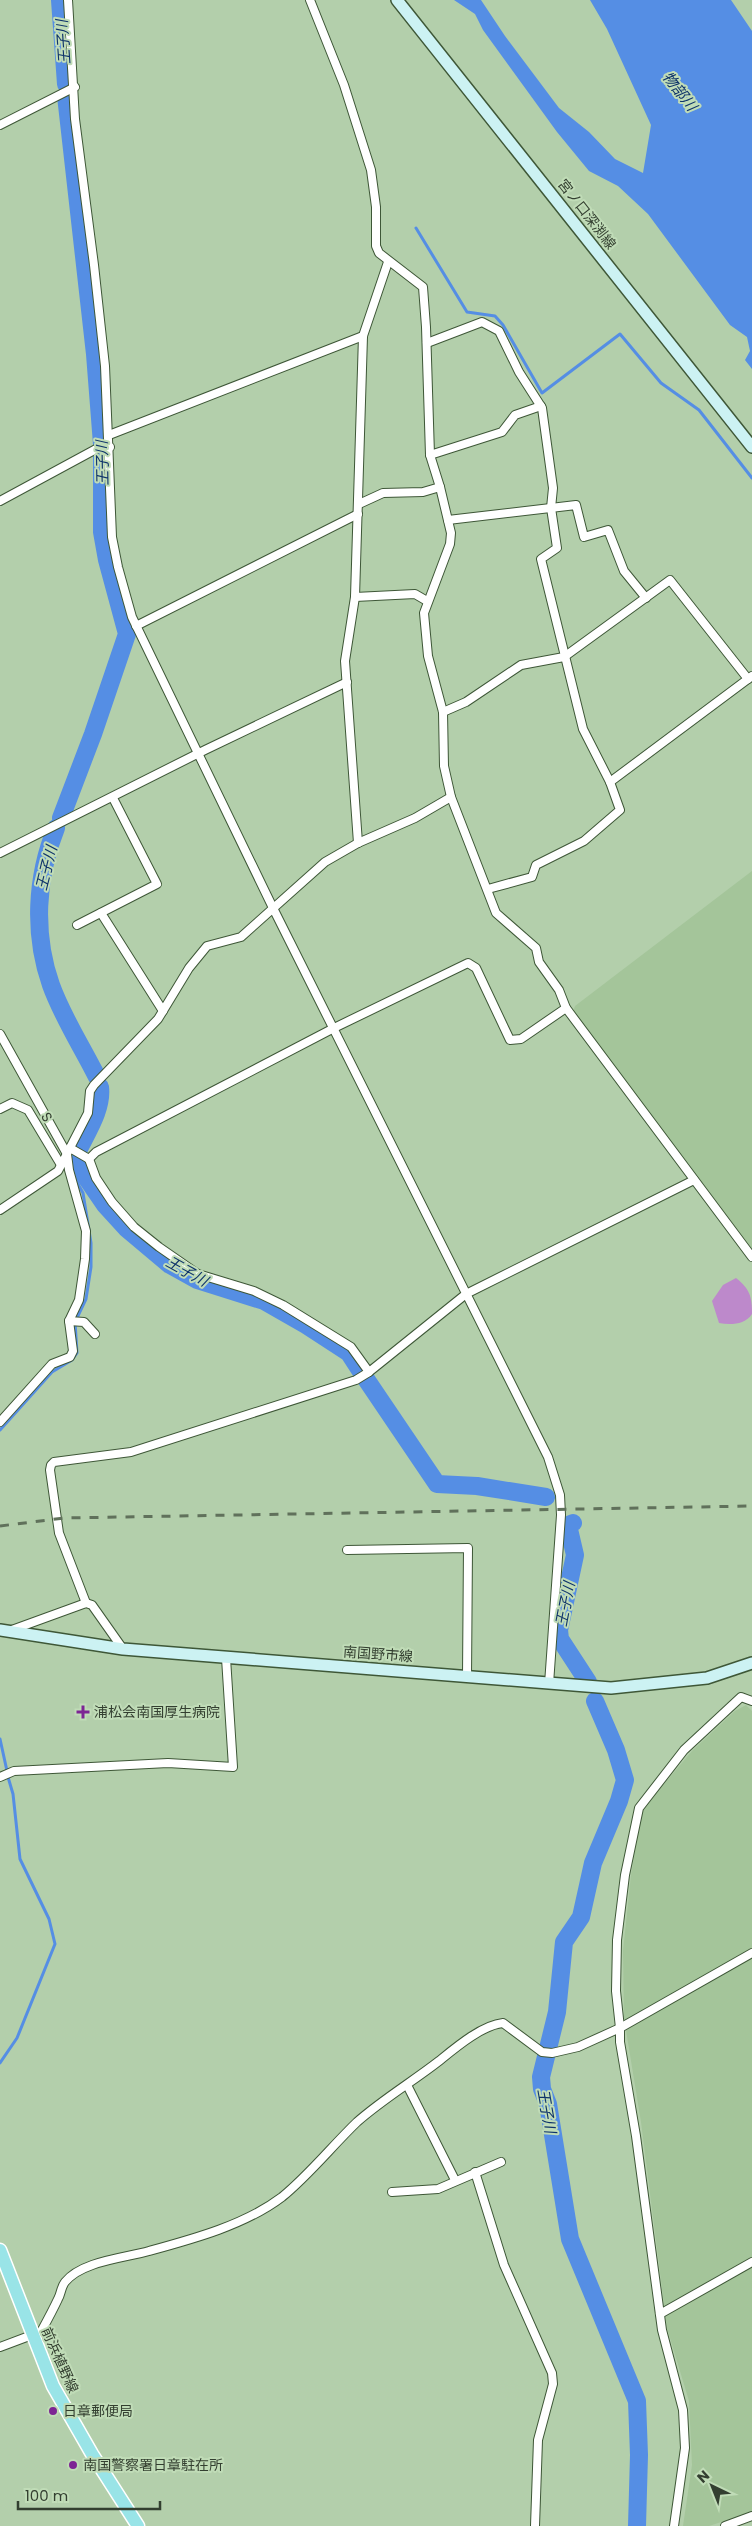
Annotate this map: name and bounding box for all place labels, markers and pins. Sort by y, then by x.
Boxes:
place label: 浦松会南国厚生病院 [94,1702,220,1722]
marker: 浦松会南国厚生病院 [76,1705,90,1719]
place label: 日章郵便局 [63,2401,133,2421]
marker: 日章郵便局 [47,2405,59,2417]
place label: 南国警察署日章駐在所 [83,2455,223,2475]
marker: 南国警察署日章駐在所 [67,2459,79,2471]

